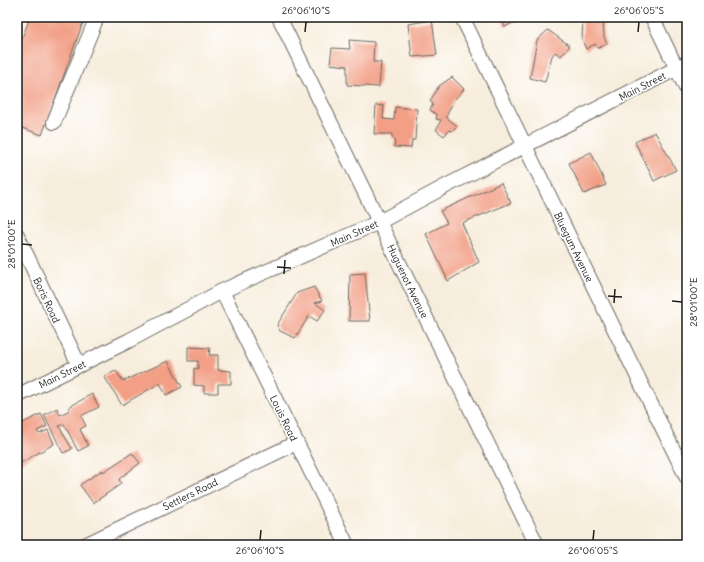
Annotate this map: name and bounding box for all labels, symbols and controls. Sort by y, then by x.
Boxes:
text: 26°06'10"S [282,4,331,17]
text: 26°06'05"S [614,4,665,17]
street label: Main Street [617,69,668,104]
street label: Bluegum Avenue [551,210,596,284]
street label: Main Street [328,217,381,250]
text: 28°01'00"E [5,219,18,269]
street label: Huguenot Avenue [384,242,431,320]
street label: Boris Road [30,275,63,325]
text: 28°01'00"E [687,277,700,327]
street label: Main Street [37,357,88,391]
street label: Louis Road [267,393,300,443]
street label: Settlers Road [161,475,220,513]
text: 26°06'10"S [236,544,285,557]
text: 26°06'05"S [568,544,619,557]

